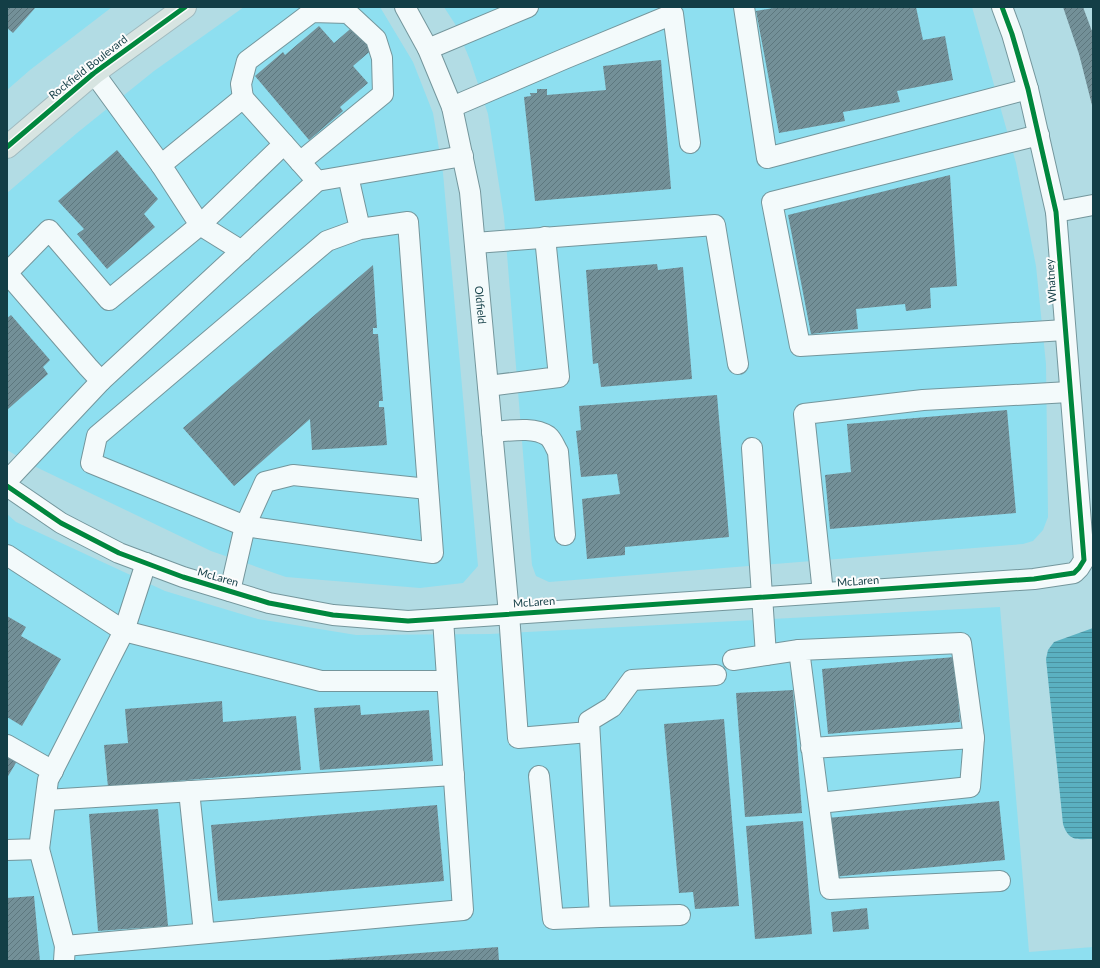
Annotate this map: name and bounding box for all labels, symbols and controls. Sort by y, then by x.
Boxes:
street label: Rockfield Boulevard [46,32,130,101]
street label: Whatney [1042,258,1059,304]
street label: Oldfield [473,285,489,325]
street label: McLaren [196,564,240,589]
street label: McLaren [837,573,879,588]
street label: McLaren [513,594,555,609]

